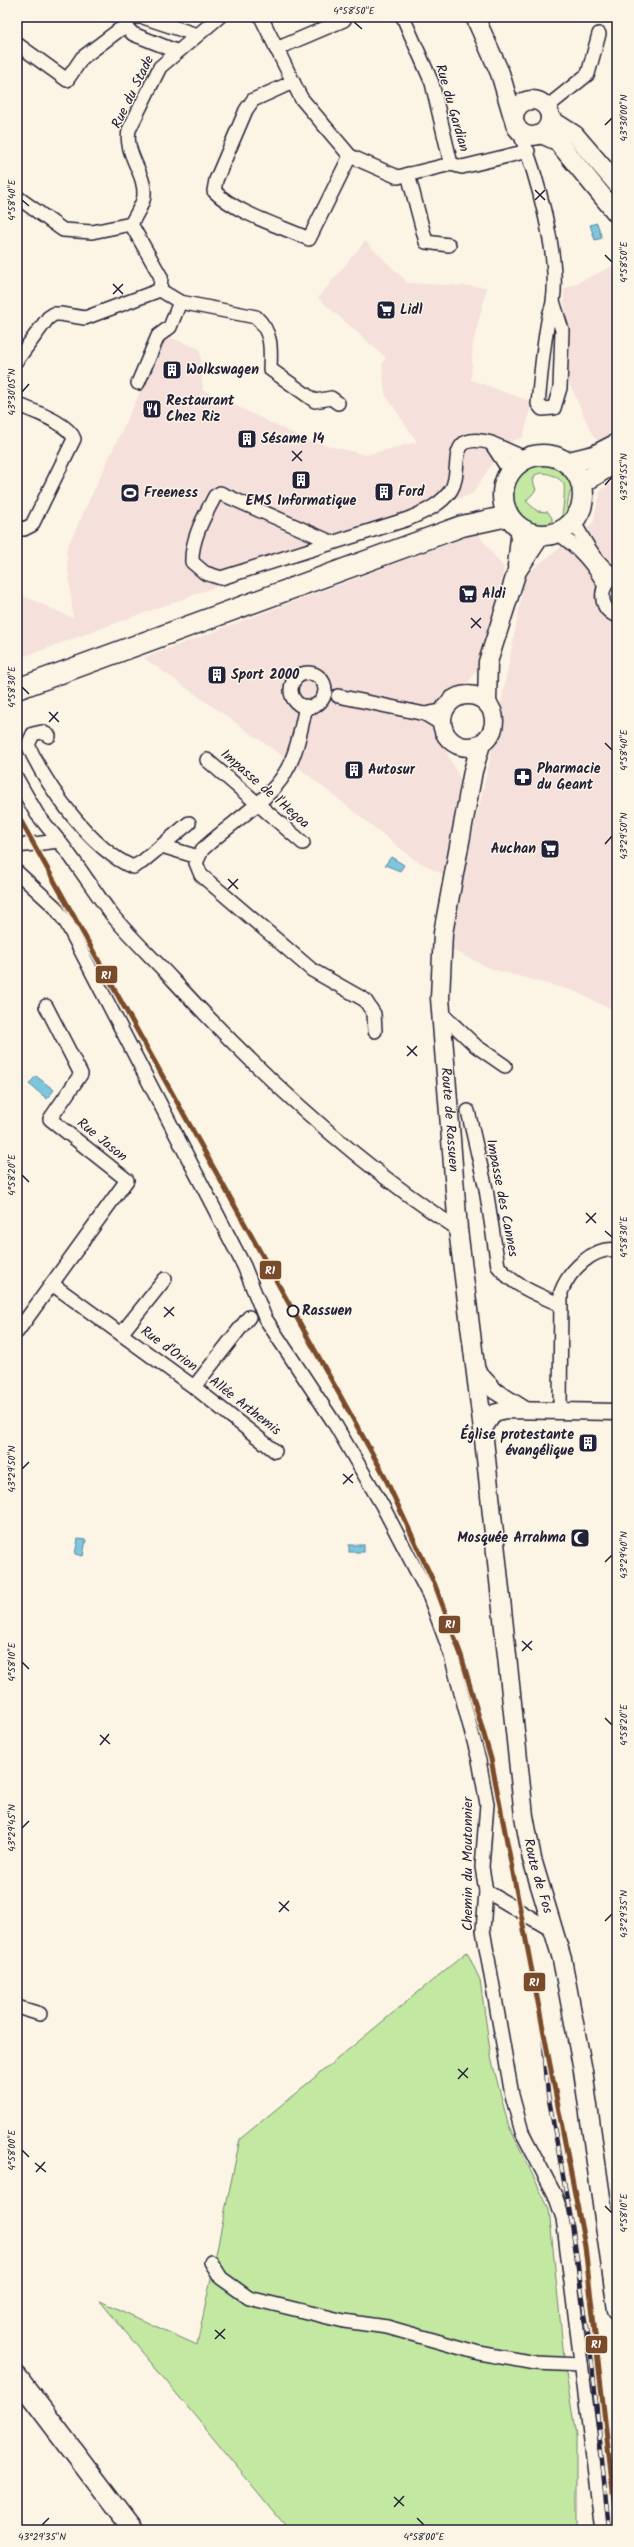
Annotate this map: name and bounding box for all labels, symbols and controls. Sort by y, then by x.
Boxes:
text: 4°58'50"E [333,3,376,19]
street label: Rue du Stade [106,51,160,132]
street label: Rue du Gardian [429,62,475,154]
text: 43°30'00"N [616,94,632,141]
text: 4°58'40"E [4,178,20,221]
text: 4°58'50"E [616,240,632,283]
supermarket icon: Lidl [375,299,397,321]
place label: Lidl [400,299,423,321]
building icon: Wolkswagen [161,359,183,381]
place label: Wolkswagen [186,359,259,381]
text: 43°30'05"N [4,368,20,416]
place label: Restaurant Chez Riz [166,390,235,428]
restaurant icon: Restaurant Chez Riz [141,398,163,420]
building icon: Sésame 14 [236,428,258,450]
place label: Sésame 14 [261,428,325,450]
text: 43°29'55"N [616,453,632,501]
building icon: EMS Informatique [290,469,312,491]
building icon: Ford [373,481,395,503]
place label: Ford [398,481,425,503]
sports icon: Freeness [119,482,141,504]
place label: Freeness [144,482,198,504]
place label: EMS Informatique [246,490,356,512]
supermarket icon: Aldi [457,583,479,605]
place label: Aldi [482,583,506,605]
building icon: Sport 2000 [206,664,228,686]
place label: Sport 2000 [231,664,300,686]
text: 4°58'30"E [4,665,20,708]
text: 4°58'40"E [616,728,632,771]
street label: Impasse de l'Hegoa [215,744,315,834]
place label: Pharmacie du Geant [537,758,601,796]
building icon: Autosur [343,759,365,781]
place label: Autosur [368,759,416,781]
pharmacy icon: Pharmacie du Geant [512,766,534,788]
text: 43°29'50"N [616,812,632,860]
place label: Auchan [491,838,536,860]
supermarket icon: Auchan [539,838,561,860]
line badge: R1 [95,965,118,984]
text: R1 [101,967,112,985]
street label: Route de Rassuen [434,1067,465,1173]
street label: Rue Jason [72,1113,132,1167]
street label: Impasse des Cannes [480,1137,524,1259]
text: 4°58'20"E [4,1153,20,1196]
text: 4°58'30"E [616,1215,632,1258]
line badge: R1 [259,1260,282,1280]
text: R1 [265,1262,276,1280]
place label: Rassuen [302,1300,352,1322]
marker: Rassuen [286,1304,300,1318]
street label: Rue d'Orion [136,1321,202,1377]
street label: Allée Arthemis [204,1371,286,1441]
place label: Église protestante évangélique [460,1424,574,1462]
building icon: Église protestante évangélique [577,1432,599,1454]
text: 43°29'50"N [4,1445,20,1493]
place label: Mosquée Arrahma [457,1527,566,1549]
mosque icon: Mosquée Arrahma [569,1527,591,1549]
text: 43°29'40"N [616,1531,632,1579]
line badge: R1 [438,1615,461,1634]
text: R1 [445,1616,456,1634]
text: 4°58'10"E [4,1641,20,1682]
text: 4°58'20"E [616,1703,632,1746]
street label: Chemin du Moutonnier [457,1796,479,1931]
text: 43°29'45"N [4,1804,20,1852]
street label: Route de Fos [517,1837,559,1916]
text: 43°29'35"N [616,1890,632,1938]
line badge: R1 [523,1972,546,1992]
text: R1 [529,1974,540,1992]
text: 4°58'00"E [4,2128,20,2170]
text: 4°58'10"E [616,2192,632,2233]
line badge: R1 [585,2335,608,2354]
text: R1 [591,2336,602,2354]
text: 43°29'35"N [18,2529,66,2545]
text: 4°58'00"E [404,2529,446,2545]

